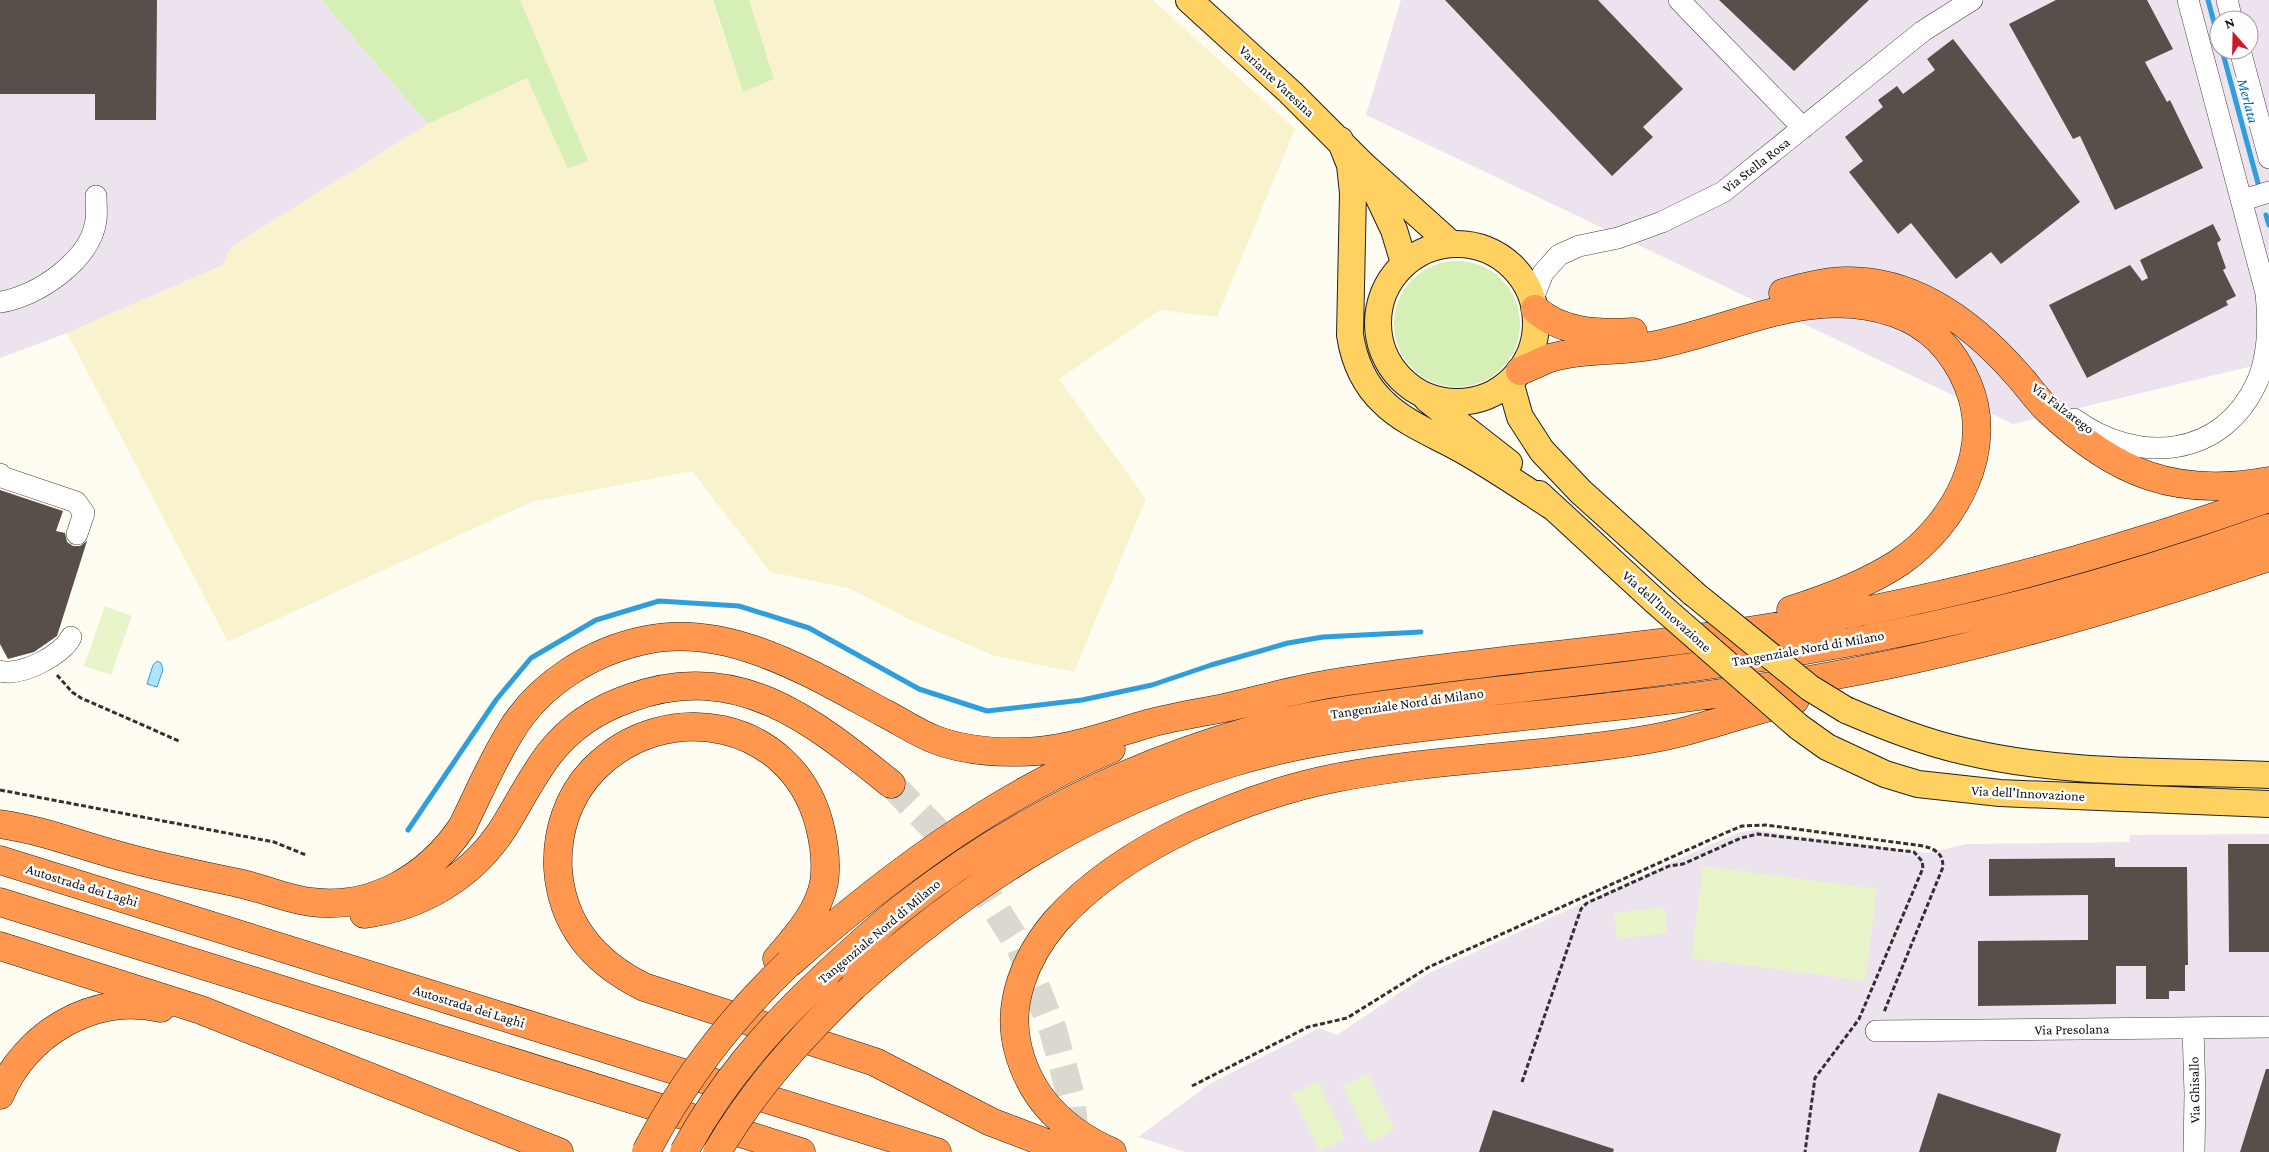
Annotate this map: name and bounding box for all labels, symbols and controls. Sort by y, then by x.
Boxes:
north arrow [2209,10,2259,60]
text: N [2222,13,2237,32]
street label: Variante Varesina [1236,42,1319,120]
water label: Merlata [2234,76,2262,125]
street label: Via Stella Rosa [1719,134,1793,196]
street label: Via Falzarego [2029,379,2097,437]
street label: Via dell'Innovazione [1619,567,1715,655]
street label: Tangenziale Nord di Milano [1731,627,1885,669]
street label: Tangenziale Nord di Milano [1329,684,1485,722]
street label: Via dell'Innovazione [1971,782,2085,804]
street label: Autostrada dei Laghi [24,860,140,910]
street label: Tangenziale Nord di Milano [815,875,943,987]
street label: Autostrada dei Laghi [411,981,527,1031]
street label: Via Presolana [2034,1020,2110,1038]
street label: Via Ghisallo [2185,1056,2203,1124]

